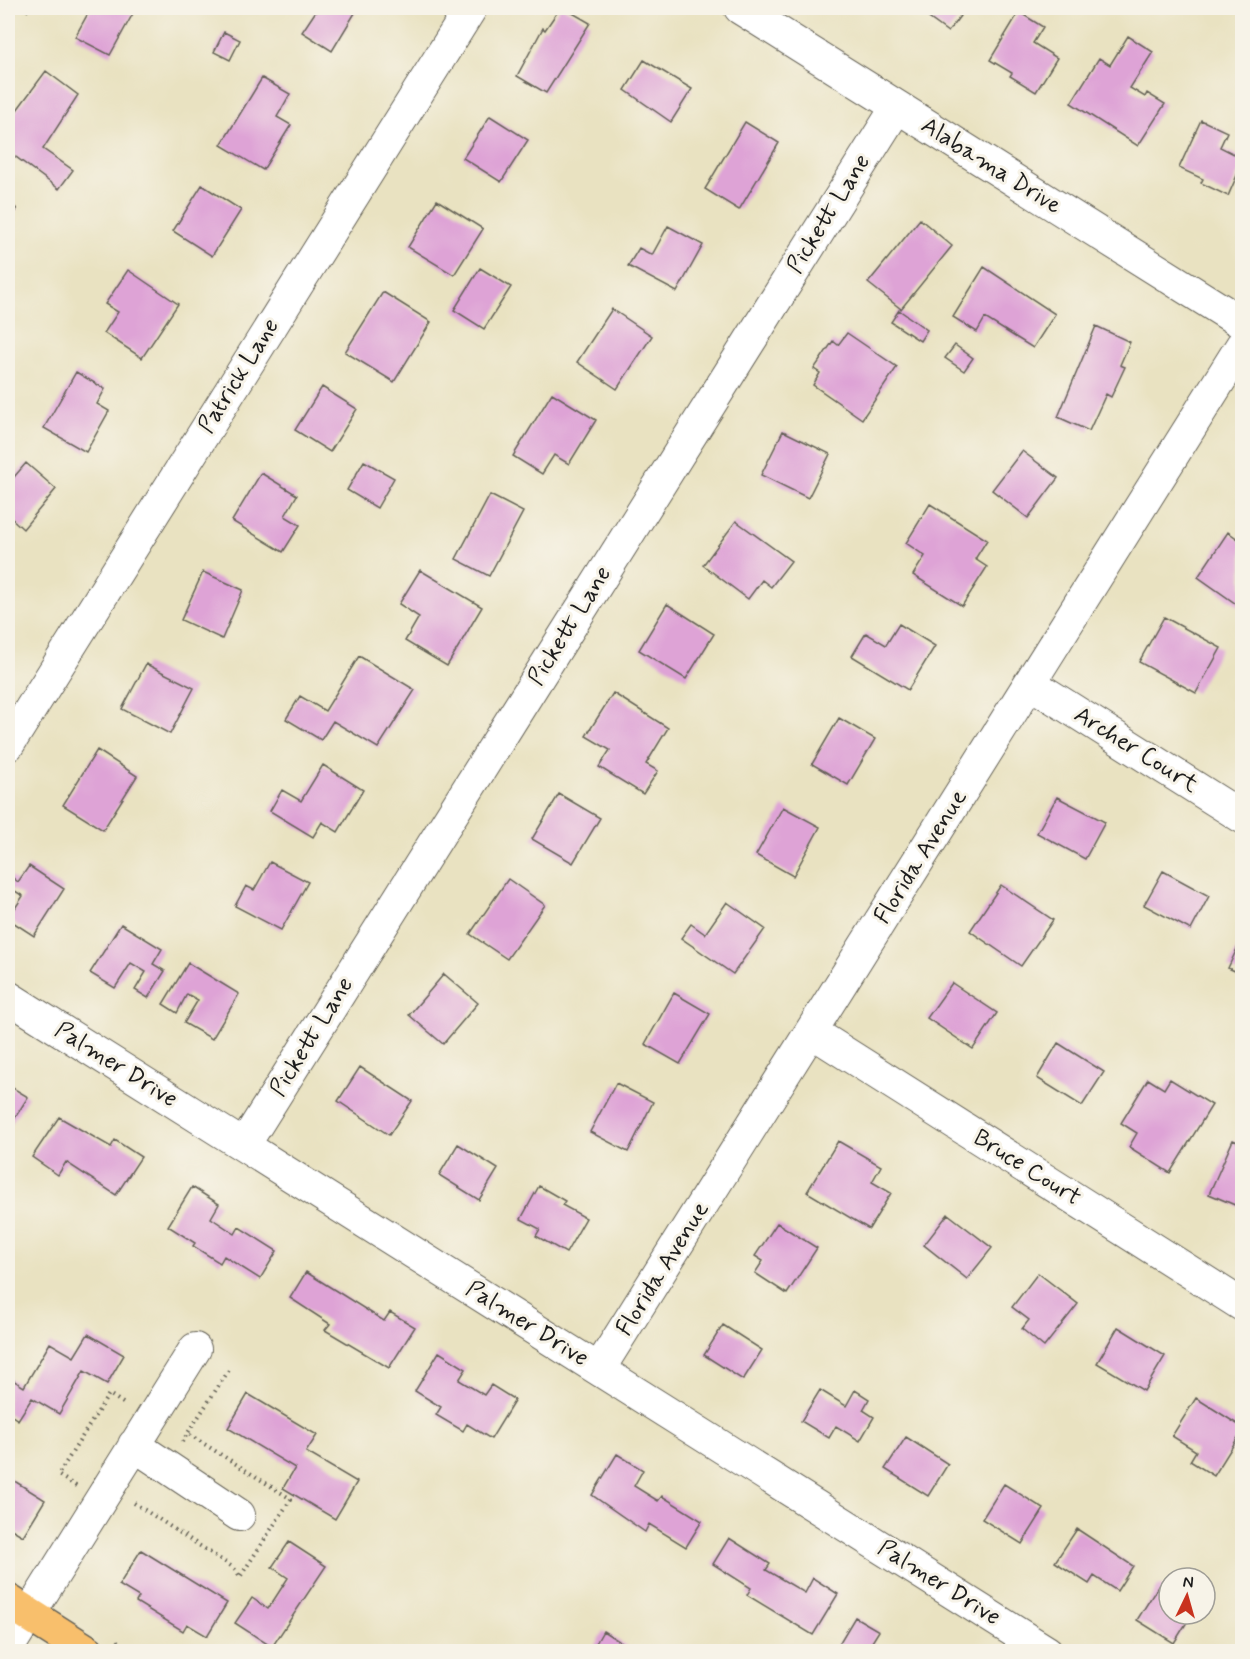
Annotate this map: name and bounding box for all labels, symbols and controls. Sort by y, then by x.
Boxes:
street label: Alabama Drive [915,110,1067,222]
street label: Pickett Lane [780,148,878,280]
street label: Patrick Lane [191,313,287,439]
street label: Pickett Lane [521,560,619,692]
street label: Archer Court [1068,700,1204,800]
street label: Florida Avenue [867,784,975,930]
street label: Pickett Lane [263,971,361,1103]
street label: Palmer Drive [49,1015,183,1115]
street label: Bruce Court [967,1123,1087,1213]
street label: Florida Avenue [609,1196,717,1342]
street label: Palmer Drive [460,1274,594,1374]
street label: Palmer Drive [872,1533,1006,1633]
north arrow [1157,1566,1217,1626]
text: N [1182,1572,1194,1593]

